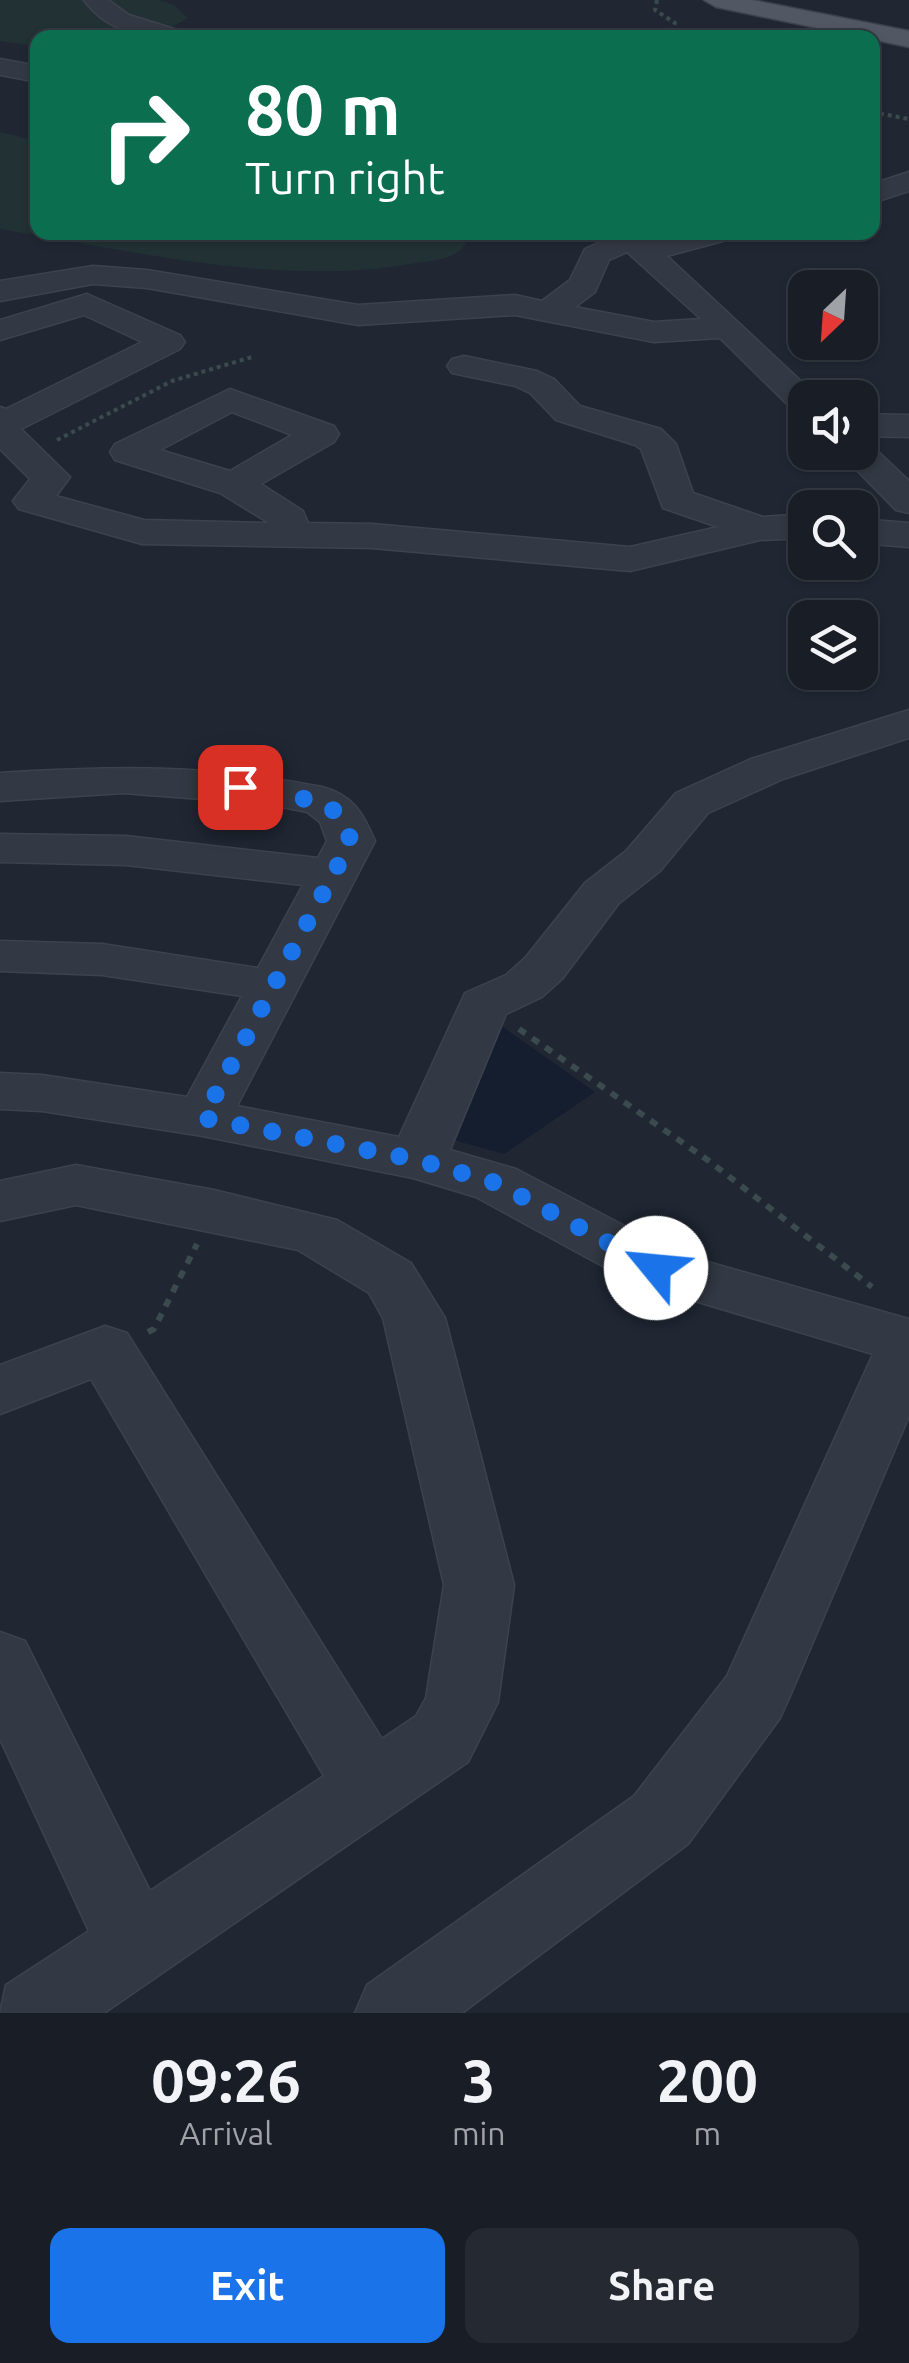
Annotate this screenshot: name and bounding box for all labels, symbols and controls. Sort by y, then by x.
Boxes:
icon: right [80,70,210,200]
text: 80 m [245,70,401,148]
text: Turn right [245,152,445,203]
north arrow [788,270,878,360]
map controls [788,270,878,690]
button: sound [788,380,878,470]
button: search [788,490,878,580]
button: layers [788,600,878,690]
pin [198,745,283,830]
icon: arrive [213,760,268,815]
position arrow [604,1216,708,1320]
text: 09:26 [151,2046,301,2113]
text: 3 [462,2046,496,2113]
text: 200 [657,2046,758,2113]
text: Arrival [179,2115,273,2151]
text: min [452,2115,506,2151]
text: m [693,2115,721,2151]
button: Exit [50,2228,445,2343]
button: Share [465,2228,859,2343]

